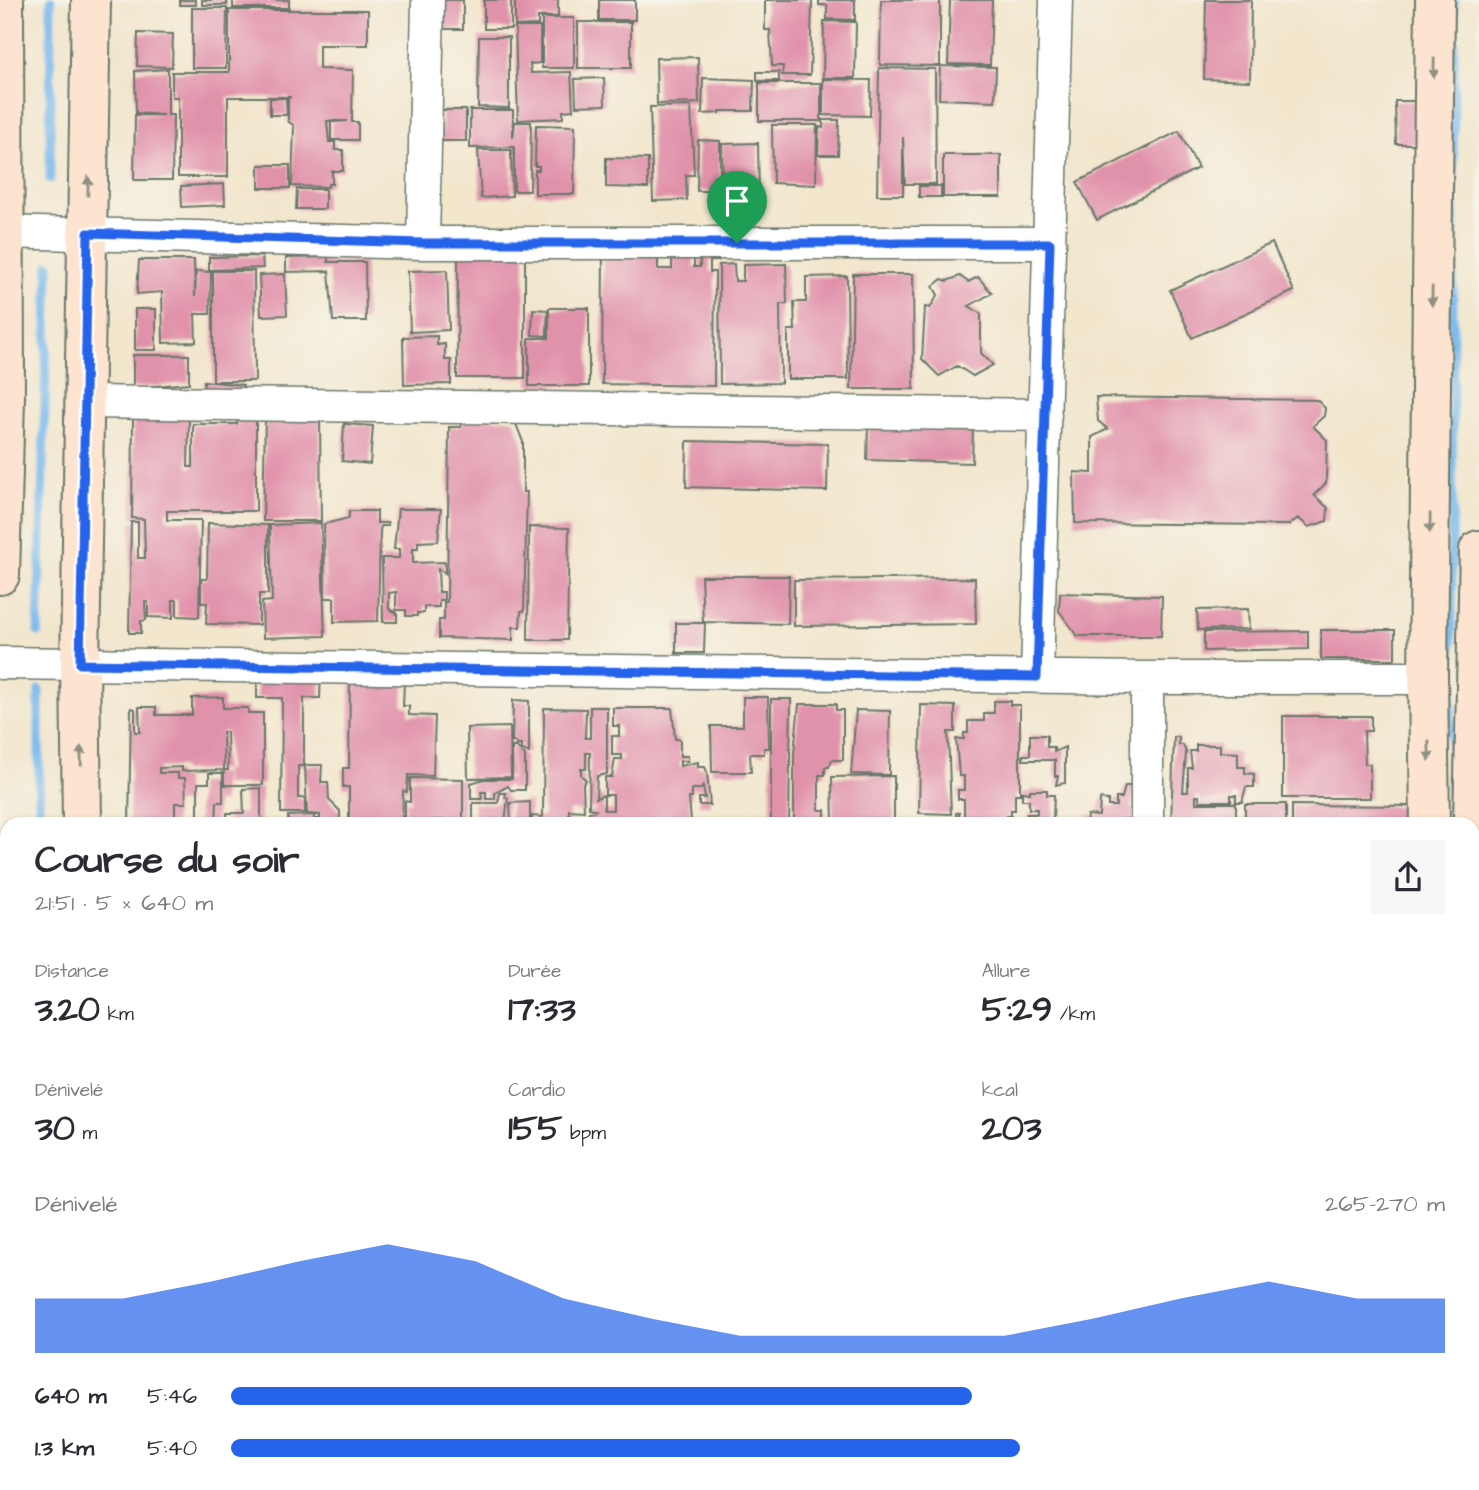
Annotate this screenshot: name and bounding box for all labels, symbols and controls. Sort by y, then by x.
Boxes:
one-way arrow [1428,57,1440,79]
pin [707,171,767,243]
one-way arrow [82,174,94,196]
icon: arrive [718,182,756,220]
one-way arrow [1426,285,1438,307]
one-way arrow [1424,512,1436,534]
one-way arrow [1423,740,1435,762]
one-way arrow [75,745,87,767]
text: Course du soir [35,835,300,887]
button: share [1371,840,1445,914]
text: 21:51 · 5 × 640 m [35,887,213,919]
text: Distance [35,958,109,985]
text: Durée [508,958,561,985]
text: Allure [982,958,1030,985]
text: 3.20 [35,985,100,1034]
text: 17:33 [508,985,576,1034]
text: 5:29 [982,985,1052,1034]
text: km [100,1001,134,1028]
text: /km [1052,1001,1095,1028]
text: Dénivelé [35,1077,103,1104]
text: Cardio [508,1077,565,1104]
text: kcal [982,1077,1018,1104]
text: 30 [35,1104,75,1153]
text: 155 [508,1104,562,1153]
text: 203 [982,1104,1042,1153]
text: m [75,1120,97,1147]
text: bpm [562,1120,606,1147]
text: Dénivelé [35,1188,118,1220]
text: 265–270 m [1325,1188,1445,1220]
text: 640 m [35,1380,107,1412]
text: 5:46 [147,1380,197,1412]
text: 1.3 km [35,1432,94,1464]
text: 5:40 [147,1432,197,1464]

